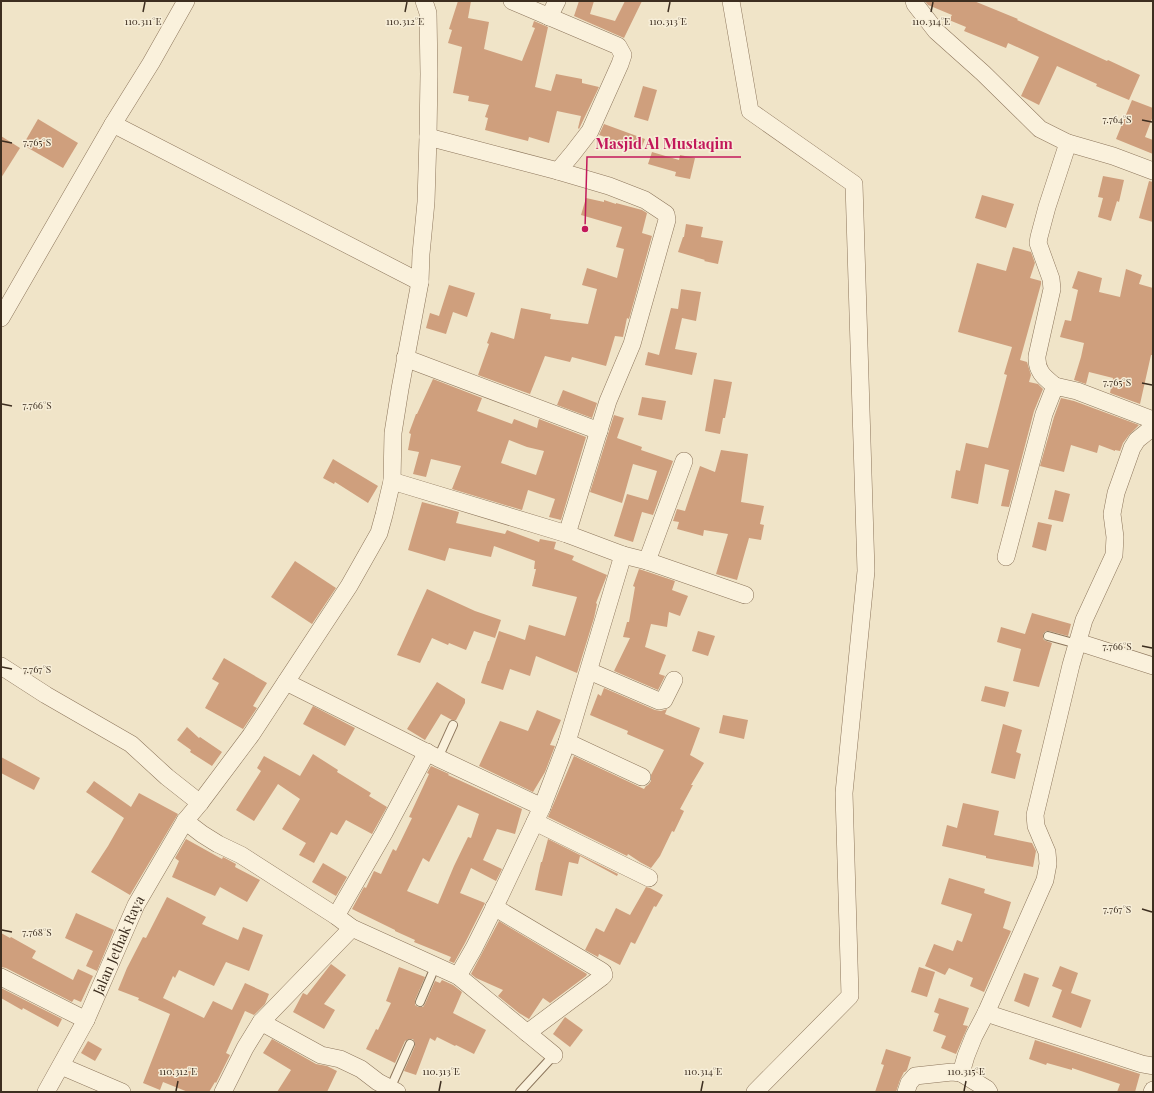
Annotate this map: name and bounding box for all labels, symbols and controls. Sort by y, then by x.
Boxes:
text: 110.311°E [124,14,162,28]
text: 110.312°E [386,14,424,28]
text: 110.313°E [649,14,687,28]
text: 110.314°E [912,14,950,28]
text: 7.764°S [1103,112,1131,126]
callout: Masjid Al Mustaqim [587,130,741,157]
text: Masjid Al Mustaqim [595,133,733,153]
text: 7.765°S [23,135,51,149]
text: 7.765°S [1103,375,1131,389]
text: 7.766°S [22,398,52,412]
text: 7.766°S [1102,639,1132,653]
text: 7.767°S [23,662,51,676]
street label: Jalan Jethak Raya [88,892,149,999]
text: 7.767°S [1103,902,1131,916]
text: 7.768°S [22,925,52,939]
text: 110.312°E [159,1064,197,1078]
text: 110.313°E [422,1064,460,1078]
text: 110.314°E [684,1064,722,1078]
text: 110.315°E [947,1064,985,1078]

